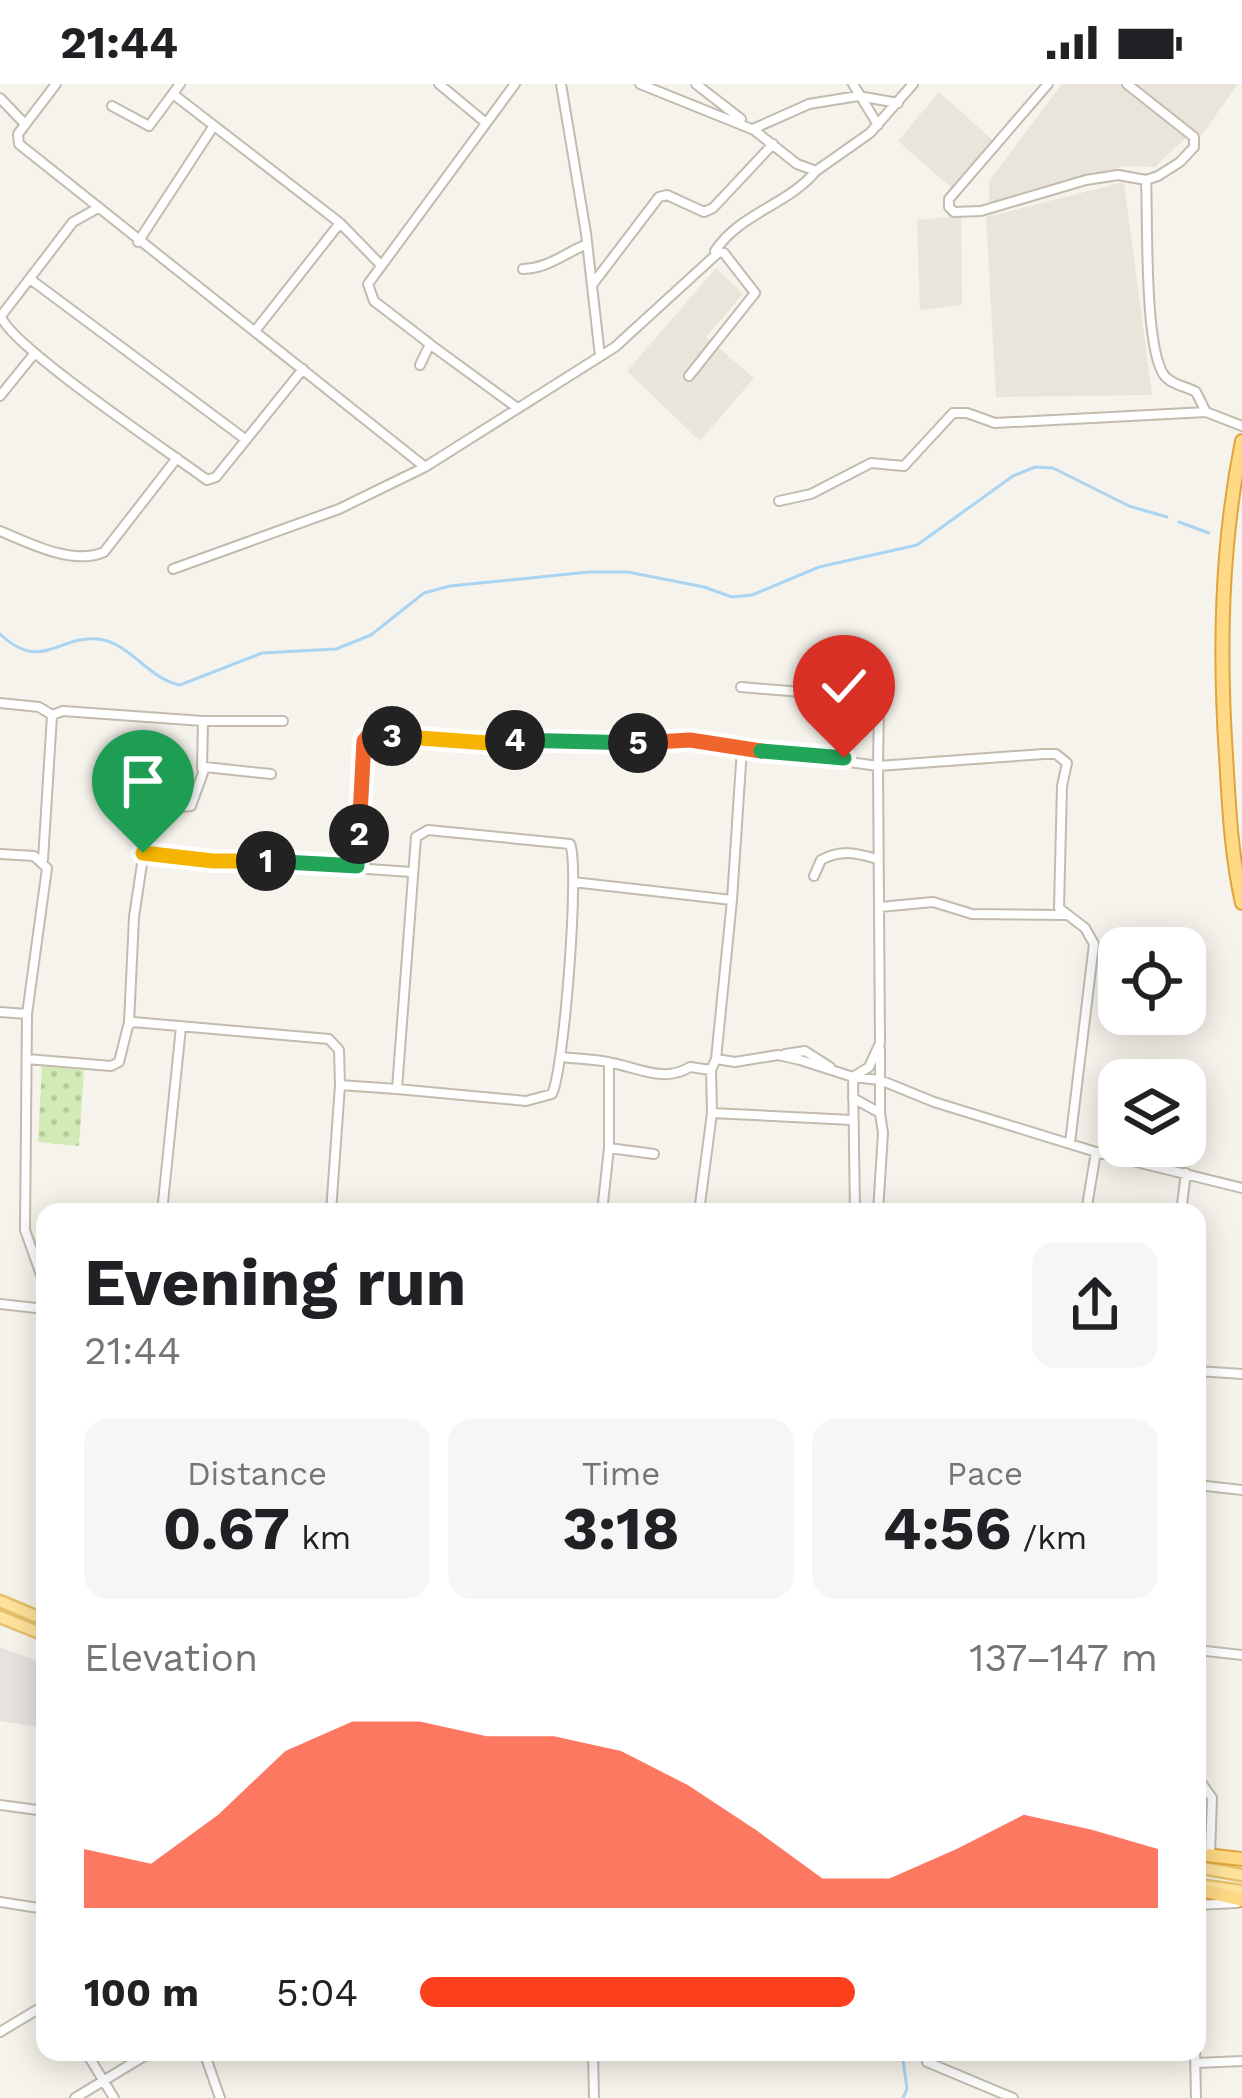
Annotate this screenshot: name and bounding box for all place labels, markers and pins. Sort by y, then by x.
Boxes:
pin [793,635,895,758]
pin: 3 [362,706,422,766]
pin: 4 [485,710,545,770]
pin: 5 [608,713,668,773]
pin [92,730,194,853]
pin: 2 [329,804,389,864]
pin: 1 [236,831,296,891]

